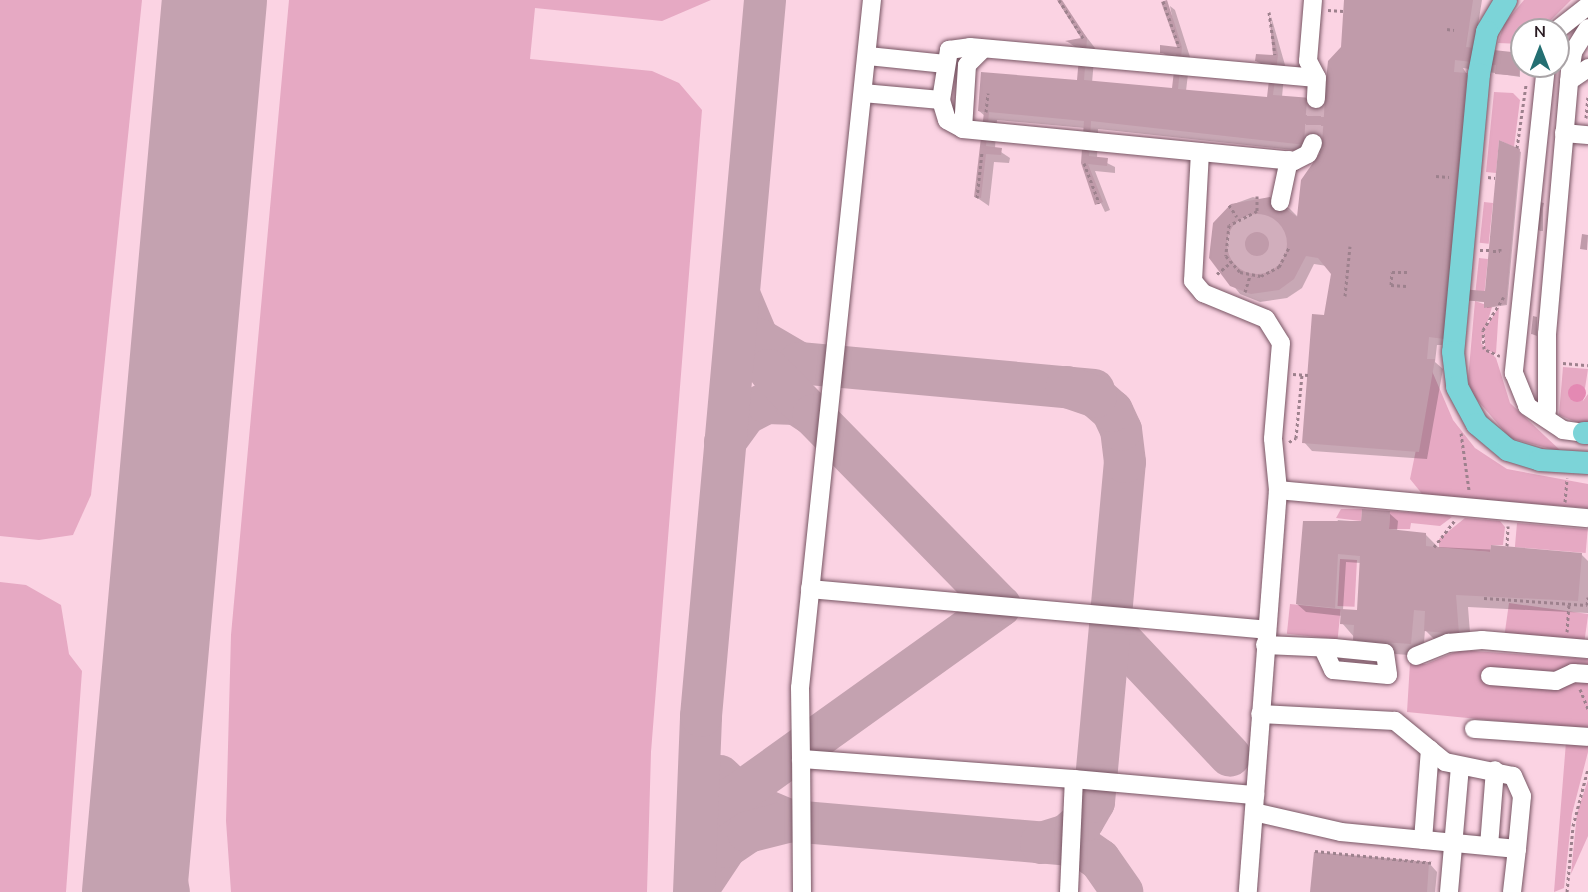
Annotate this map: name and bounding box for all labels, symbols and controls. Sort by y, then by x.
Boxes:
north arrow [1510,18,1570,78]
text: N [1534,21,1546,43]

